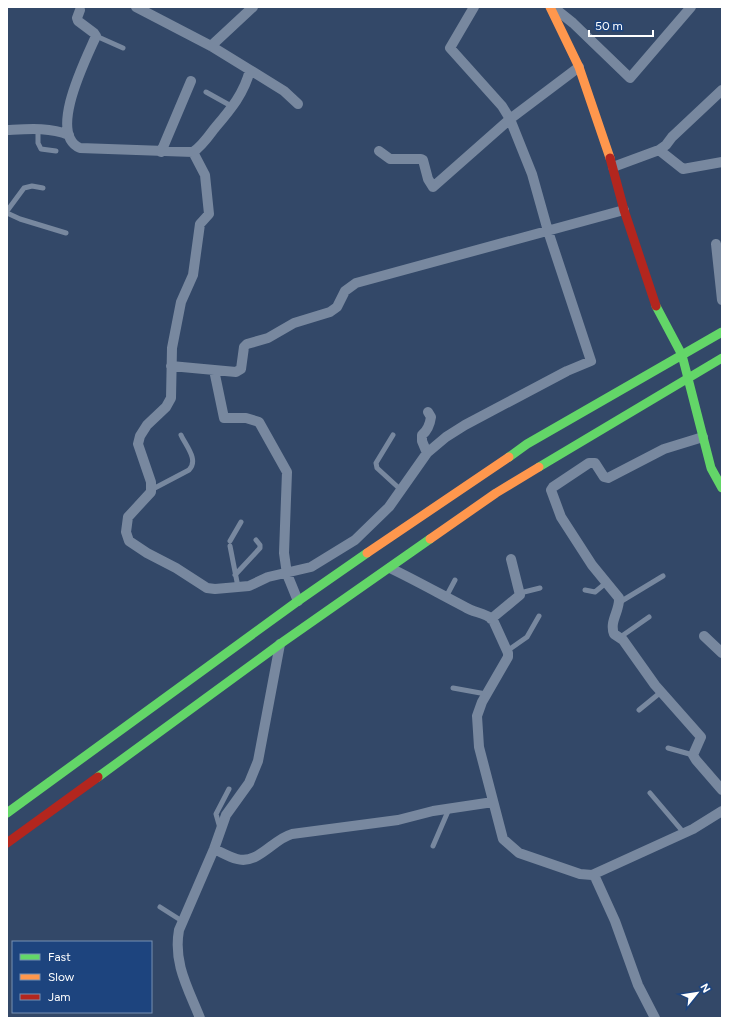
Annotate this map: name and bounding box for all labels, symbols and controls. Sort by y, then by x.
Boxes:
scale bar [589,12,653,38]
text: 50 m [595,19,623,33]
legend [12,941,152,1013]
text: Fast [48,950,71,964]
text: Slow [48,970,75,984]
north arrow [677,973,717,1013]
text: N [697,981,713,995]
text: Jam [48,990,71,1004]

